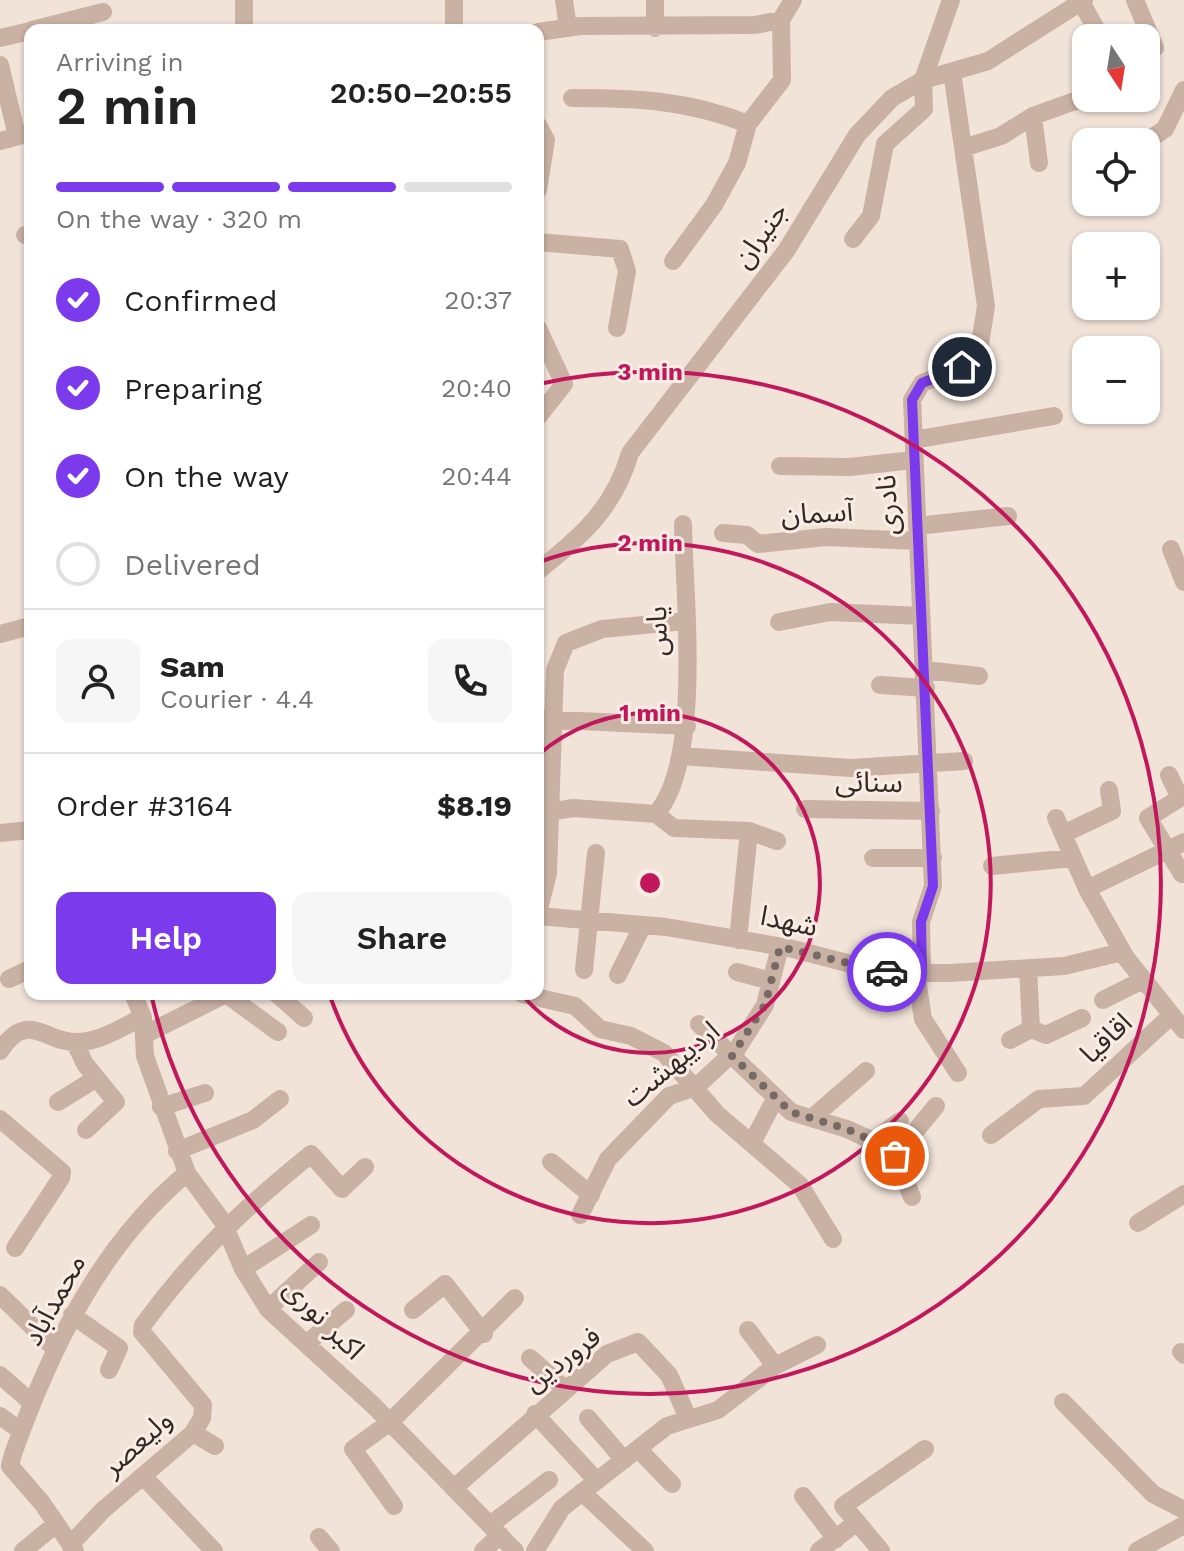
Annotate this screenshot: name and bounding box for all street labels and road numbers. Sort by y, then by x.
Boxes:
street label: جنیران [726,196,794,274]
street label: نادری [869,474,905,536]
street label: آسمان [780,495,856,531]
street label: یاس [640,606,674,656]
street label: سنائی [835,765,903,799]
street label: شهدا [757,899,821,943]
street label: اقاقیا [1073,1006,1139,1070]
street label: اردیبهشت [616,1014,726,1114]
street label: محمدآباد [16,1249,92,1351]
street label: اکبر نوری [277,1272,371,1366]
street label: فروردین [517,1319,607,1399]
street label: ولیعصر [95,1403,179,1484]

